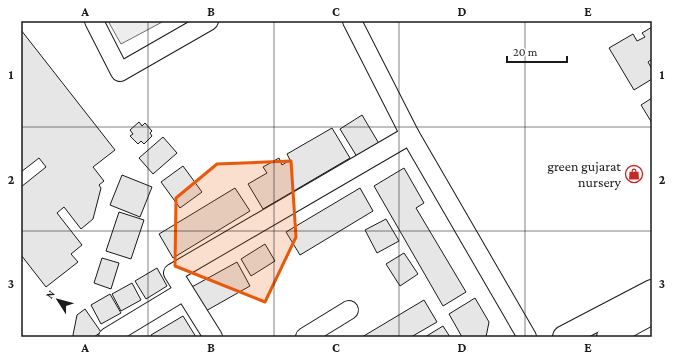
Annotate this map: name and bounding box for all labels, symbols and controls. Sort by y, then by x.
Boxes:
text: A [80,4,89,19]
text: B [207,4,215,19]
text: C [332,4,340,19]
text: D [458,4,467,19]
text: E [584,4,592,19]
scale bar [507,38,567,64]
text: 20 m [513,45,538,59]
text: 1 [9,67,14,82]
text: 1 [660,67,665,82]
place label: green gujarat nursery [547,158,622,190]
shop icon: green gujarat nursery [624,164,644,184]
text: 2 [8,172,15,187]
text: 2 [659,172,666,187]
text: 3 [8,276,14,291]
text: 3 [659,276,665,291]
north arrow [38,280,78,320]
text: N [43,287,57,301]
text: A [80,340,89,355]
text: B [207,340,215,355]
text: C [332,340,340,355]
text: D [458,340,467,355]
text: E [584,340,592,355]

